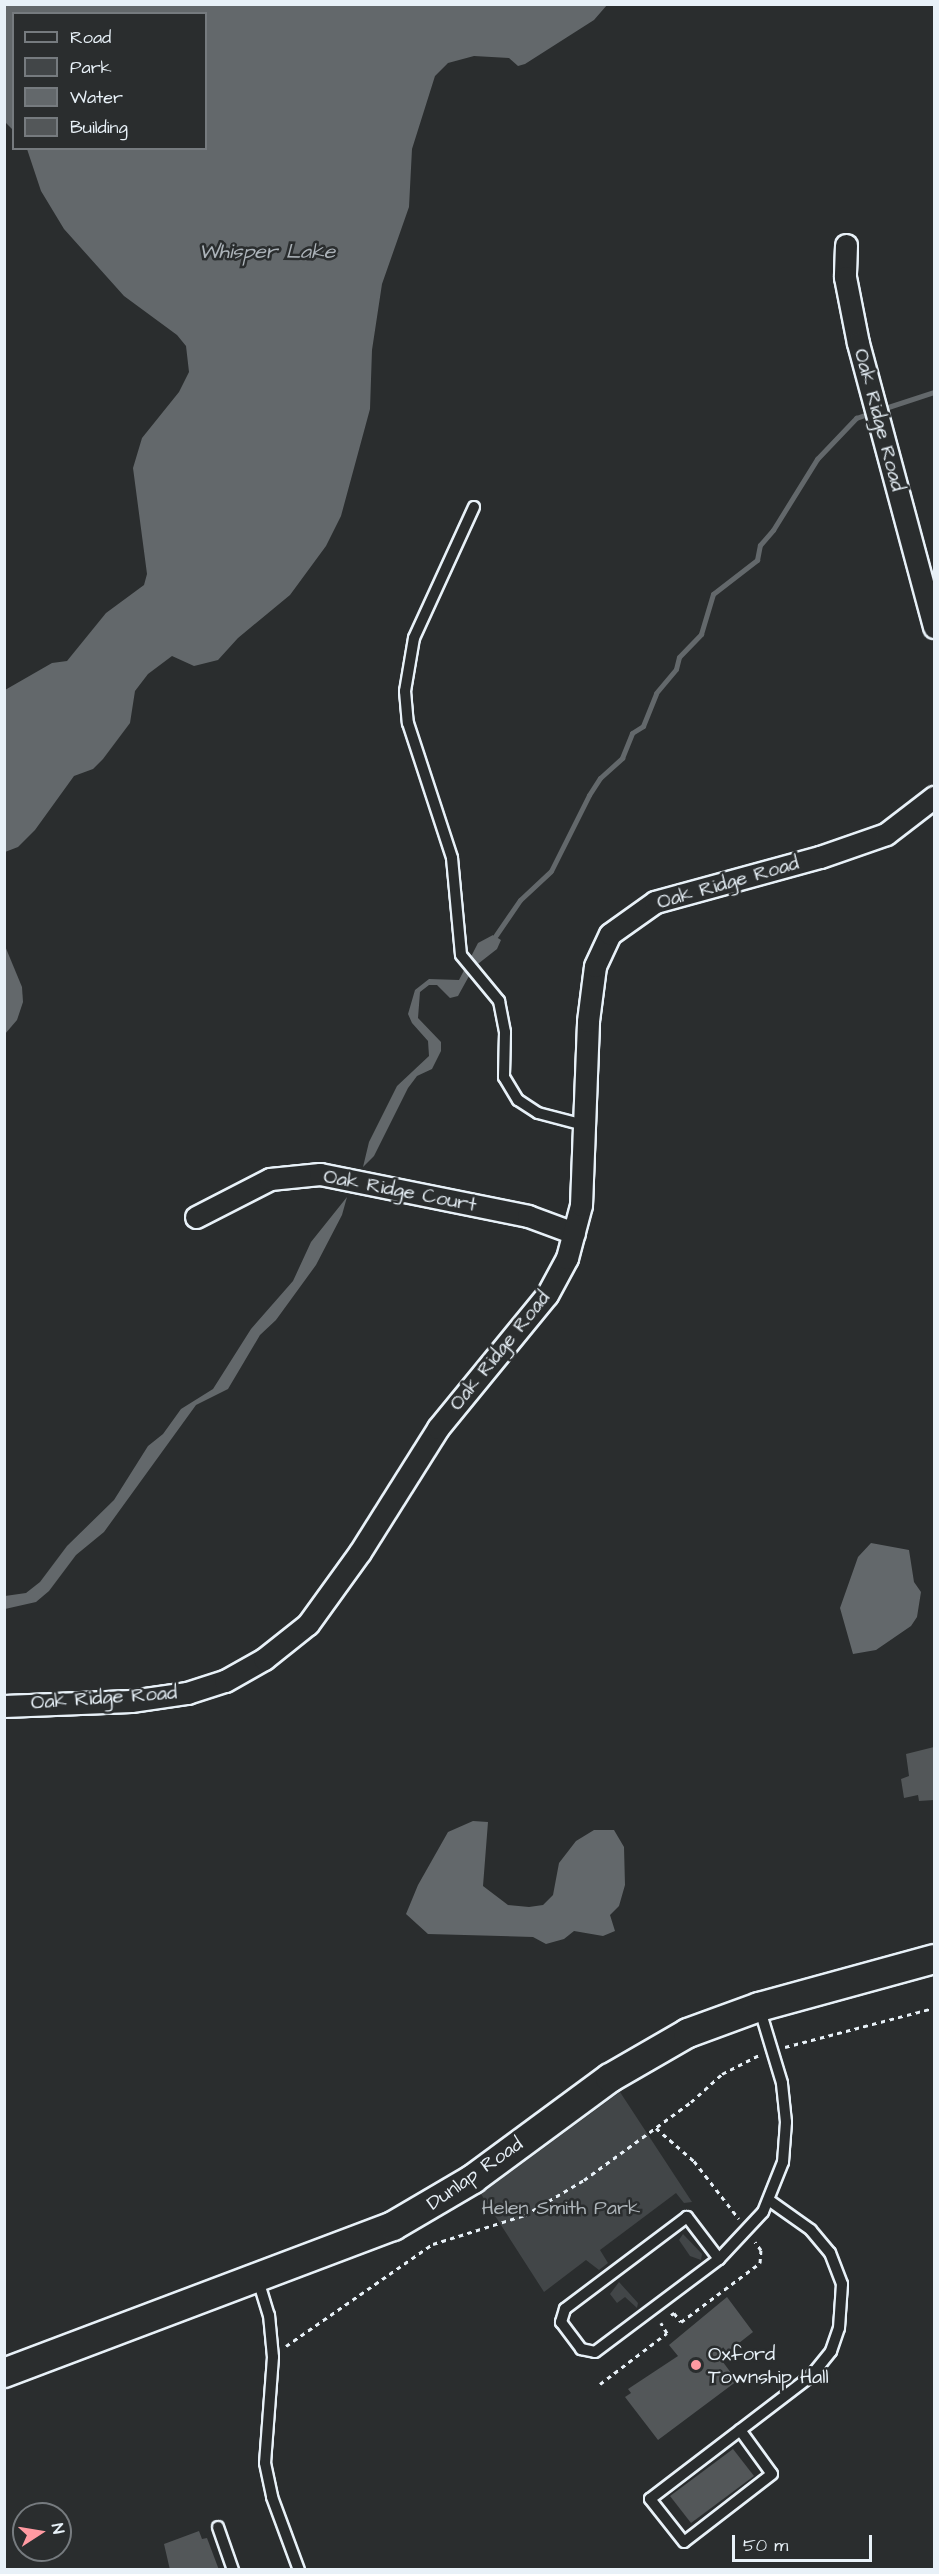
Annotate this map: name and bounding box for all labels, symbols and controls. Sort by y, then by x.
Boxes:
legend [12,12,207,150]
text: Road [70,25,111,50]
text: Park [70,55,112,80]
text: Water [70,85,123,110]
text: Building [70,115,128,140]
water label: Whisper Lake [199,239,335,265]
street label: Oak Ridge Road [848,346,910,494]
street label: Oak Ridge Road [654,851,802,915]
street label: Oak Ridge Court [322,1164,478,1218]
street label: Oak Ridge Road [445,1287,555,1415]
street label: Oak Ridge Road [30,1681,178,1715]
street label: Dunlap Road [422,2132,528,2216]
park label: Helen Smith Park [482,2196,640,2220]
place label: Oxford Township Hall [708,2342,829,2389]
marker: Oxford Township Hall [689,2358,703,2372]
north arrow [12,2502,72,2562]
text: N [46,2521,69,2536]
scale bar [735,2523,874,2561]
text: 50 m [743,2533,788,2558]

